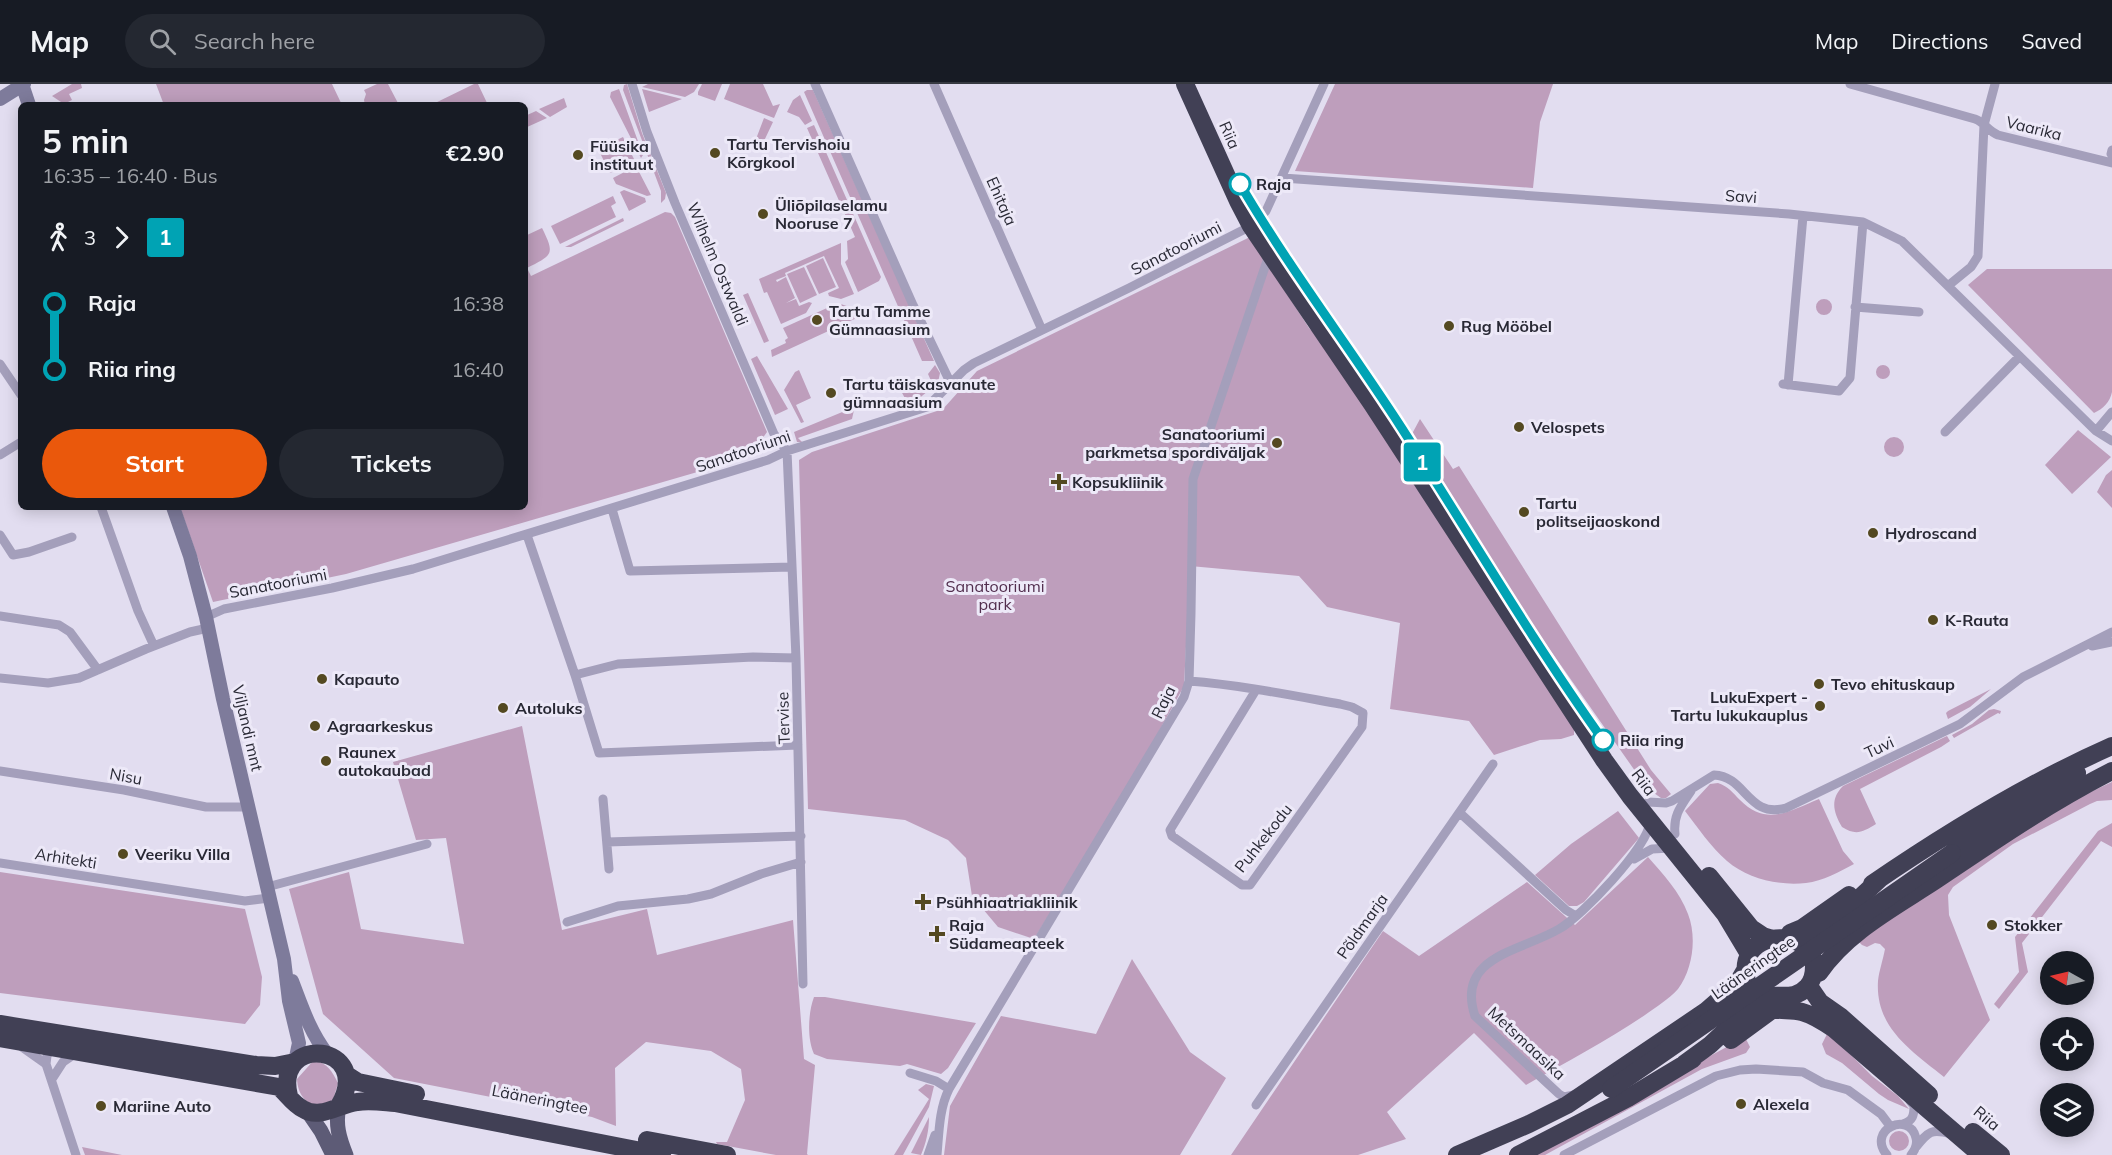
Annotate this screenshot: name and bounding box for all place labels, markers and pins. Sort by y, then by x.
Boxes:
place label: Tartu Tervishoiu Kõrgkool [727,134,850,172]
place label: Füüsika instituut [590,136,653,174]
marker: Tartu Tervishoiu Kõrgkool [708,146,722,160]
marker: Füüsika instituut [571,148,585,162]
marker: Raja [1229,173,1251,195]
place label: Raja [1256,174,1291,194]
place label: Üliõpilaselamu Nooruse 7 [775,195,888,233]
marker: Üliõpilaselamu Nooruse 7 [756,207,770,221]
place label: Tartu Tamme Gümnaasium [829,301,931,339]
marker: Tartu Tamme Gümnaasium [810,313,824,327]
place label: Rug Mööbel [1461,316,1552,336]
marker: Rug Mööbel [1442,319,1456,333]
place label: Tartu täiskasvanute gümnaasium [843,374,996,412]
marker: Tartu täiskasvanute gümnaasium [824,386,838,400]
place label: Velospets [1530,417,1605,437]
marker: Velospets [1512,420,1526,434]
place label: Sanatooriumi parkmetsa spordiväljak [1085,424,1266,462]
marker: Sanatooriumi parkmetsa spordiväljak [1270,436,1284,450]
place label: Kopsukliinik [1072,472,1165,492]
marker: Kopsukliinik [1050,473,1068,491]
place label: Tartu politseijaoskond [1536,493,1660,531]
marker: Tartu politseijaoskond [1517,505,1531,519]
place label: Hydroscand [1885,523,1977,543]
marker: Hydroscand [1866,526,1880,540]
place label: K-Rauta [1945,610,2009,630]
marker: K-Rauta [1926,613,1940,627]
place label: Kapauto [334,669,399,689]
marker: Kapauto [315,672,329,686]
place label: Tevo ehituskaup [1831,674,1955,694]
marker: Tevo ehituskaup [1812,677,1826,691]
place label: LukuExpert - Tartu lukukauplus [1671,687,1808,725]
place label: Autoluks [515,698,582,718]
marker: LukuExpert - Tartu lukukauplus [1813,699,1827,713]
marker: Autoluks [496,701,510,715]
place label: Agraarkeskus [327,716,433,736]
marker: Agraarkeskus [308,719,322,733]
marker: Riia ring [1592,729,1614,751]
place label: Riia ring [1620,730,1684,750]
place label: Raunex autokaubad [338,742,431,780]
marker: Raunex autokaubad [319,754,333,768]
place label: Veeriku Villa [134,844,230,864]
marker: Veeriku Villa [116,847,130,861]
place label: Psühhiaatriakliinik [936,892,1079,912]
marker: Psühhiaatriakliinik [914,893,932,911]
place label: Raja Südameapteek [949,915,1065,953]
place label: Stokker [2004,915,2063,935]
marker: Stokker [1985,918,1999,932]
marker: Raja Südameapteek [930,927,944,941]
place label: Alexela [1753,1094,1809,1114]
place label: Mariine Auto [113,1096,211,1116]
marker: Alexela [1734,1097,1748,1111]
marker: Mariine Auto [94,1099,108,1113]

